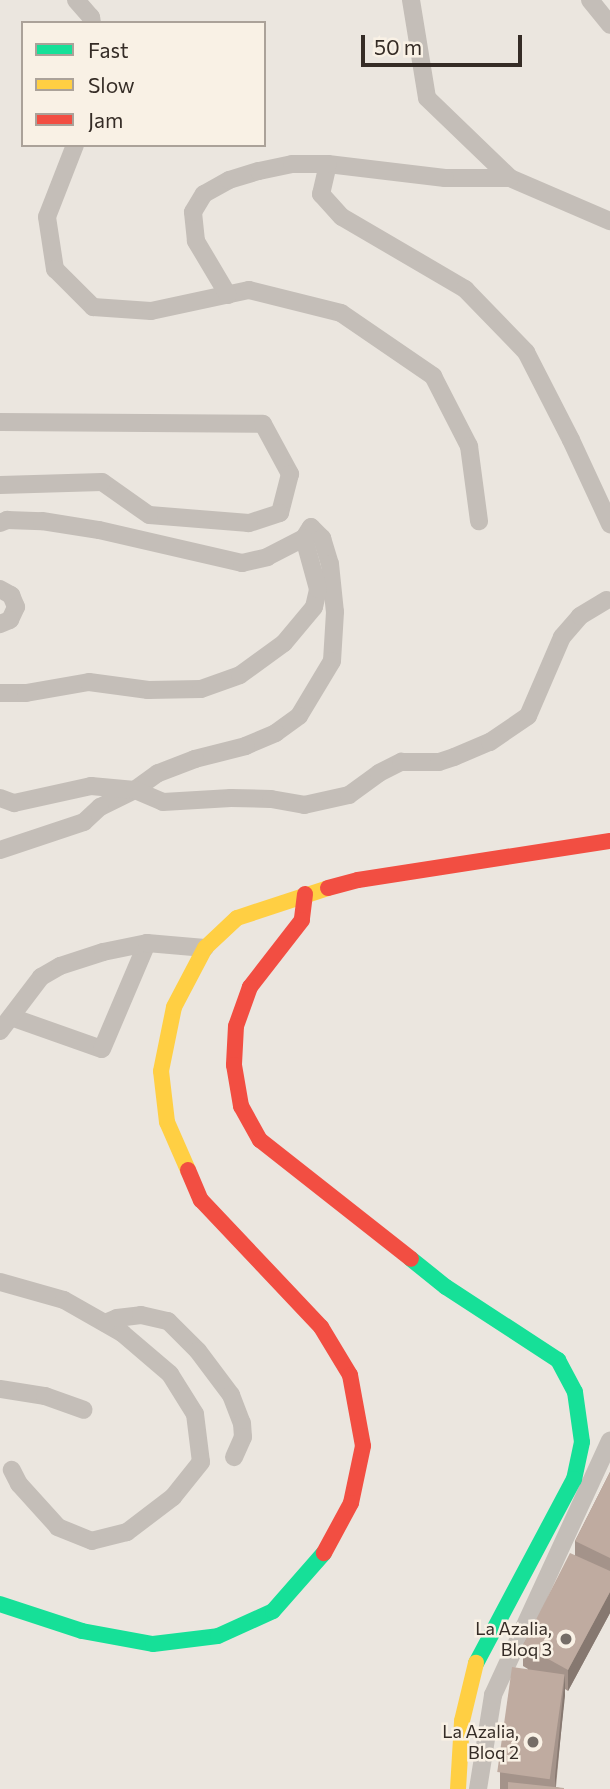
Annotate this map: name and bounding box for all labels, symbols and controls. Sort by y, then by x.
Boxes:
legend [21,21,266,147]
scale bar [365,21,526,65]
text: 50 m [374,34,422,59]
text: Fast [88,37,129,62]
text: Slow [88,72,135,97]
text: Jam [88,107,123,132]
place label: La Azalia, Bloq 3 [475,1618,552,1660]
marker: La Azalia, Bloq 3 [558,1631,574,1647]
place label: La Azalia, Bloq 2 [442,1721,519,1764]
marker: La Azalia, Bloq 2 [525,1734,541,1750]

